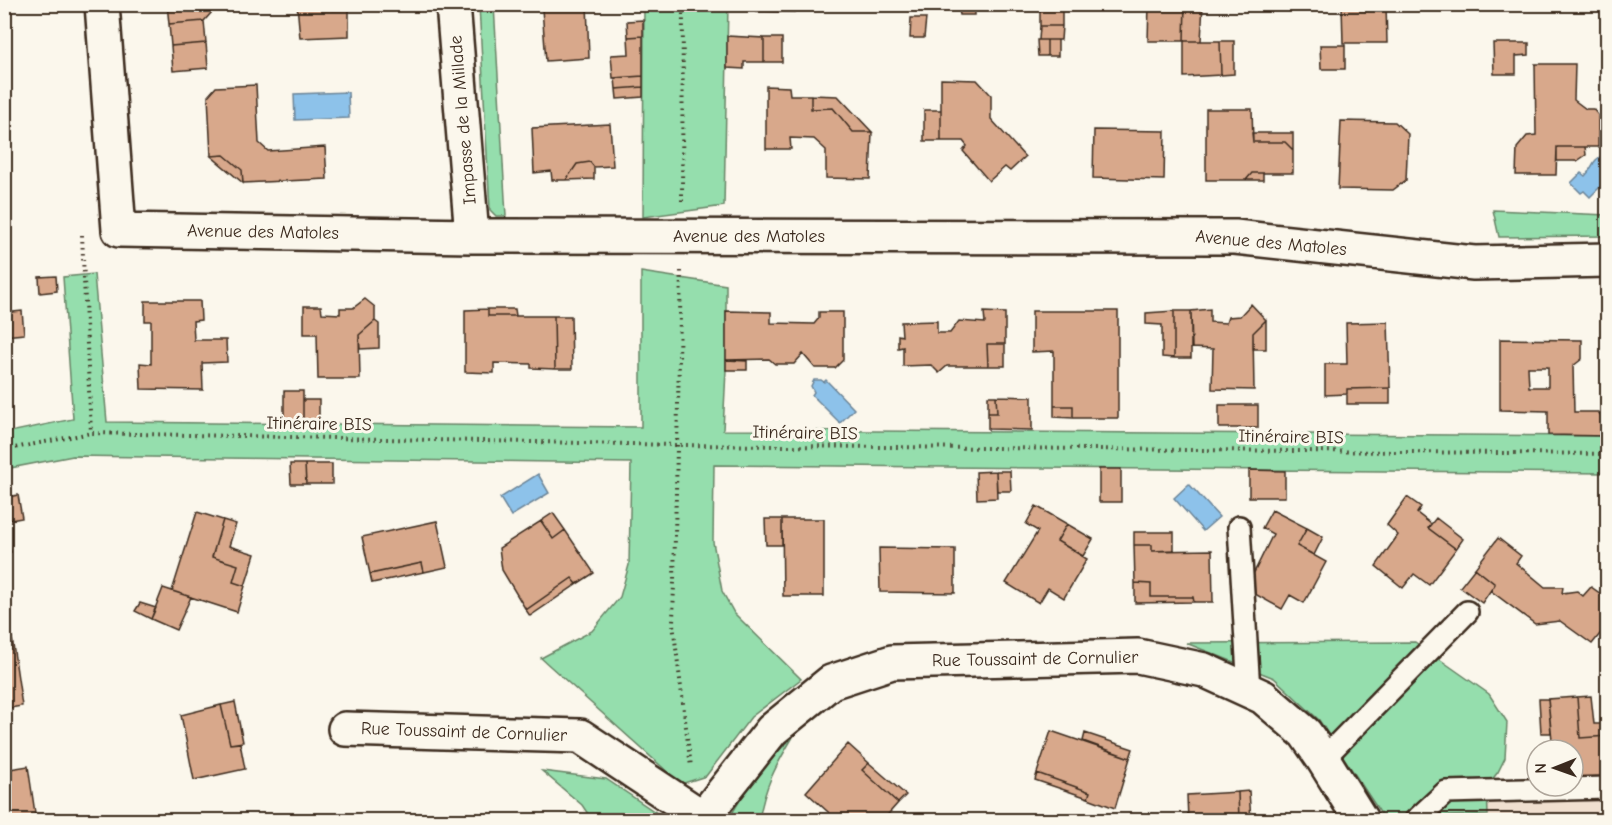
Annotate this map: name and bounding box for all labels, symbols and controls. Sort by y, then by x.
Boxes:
street label: Impasse de la Millade [445,35,481,205]
street label: Avenue des Matoles [187,220,339,244]
street label: Avenue des Matoles [673,226,825,247]
street label: Avenue des Matoles [1194,226,1348,260]
street label: Itinéraire BIS [266,413,372,435]
street label: Itinéraire BIS [752,422,858,444]
street label: Itinéraire BIS [1238,426,1344,448]
street label: Rue Toussaint de Cornulier [932,647,1139,671]
street label: Rue Toussaint de Cornulier [360,718,568,746]
north arrow [1525,738,1585,798]
text: N [1532,763,1550,774]

